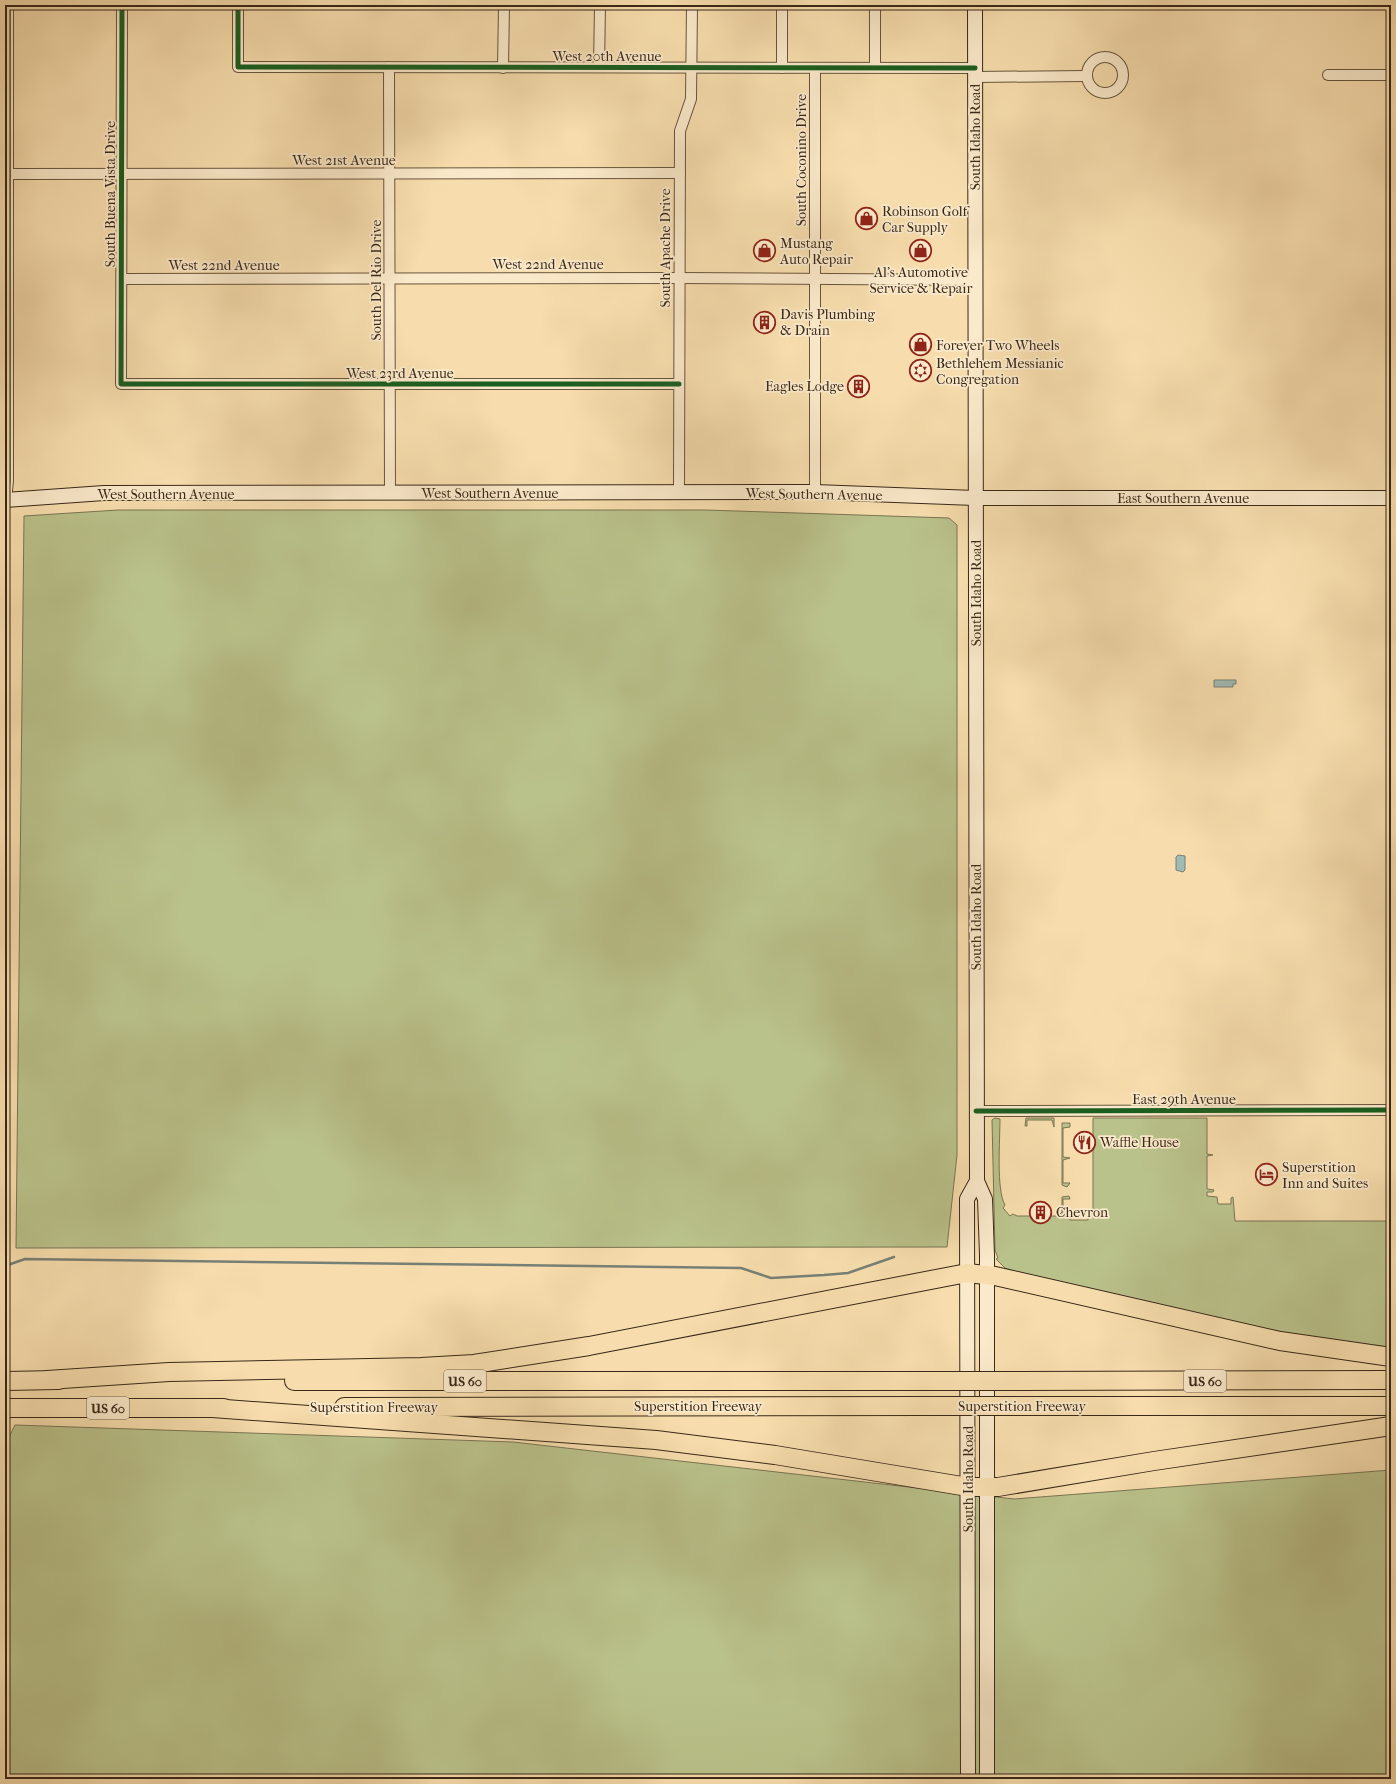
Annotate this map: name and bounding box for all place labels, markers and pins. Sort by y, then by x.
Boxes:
place label: Robinson Golf Car Supply [882,203,971,236]
shop icon: Robinson Golf Car Supply [853,206,879,232]
place label: Mustang Auto Repair [779,235,853,268]
shop icon: Al's Automotive Service & Repair [908,237,934,263]
shop icon: Mustang Auto Repair [752,238,778,264]
place label: Al's Automotive Service & Repair [870,264,972,297]
place label: Davis Plumbing & Drain [780,306,875,339]
building icon: Davis Plumbing & Drain [752,309,778,335]
shop icon: Forever Two Wheels [908,332,934,358]
place label: Forever Two Wheels [936,337,1059,354]
place label: Bethlehem Messianic Congregation [936,355,1064,388]
synagogue icon: Bethlehem Messianic Congregation [907,358,933,384]
building icon: Eagles Lodge [846,373,872,399]
place label: Eagles Lodge [765,378,844,395]
restaurant icon: Waffle House [1072,1129,1098,1155]
place label: Waffle House [1099,1134,1179,1151]
place label: Superstition Inn and Suites [1282,1159,1368,1192]
hotel icon: Superstition Inn and Suites [1254,1162,1280,1188]
building icon: Chevron [1028,1199,1054,1225]
place label: Chevron [1056,1204,1108,1221]

